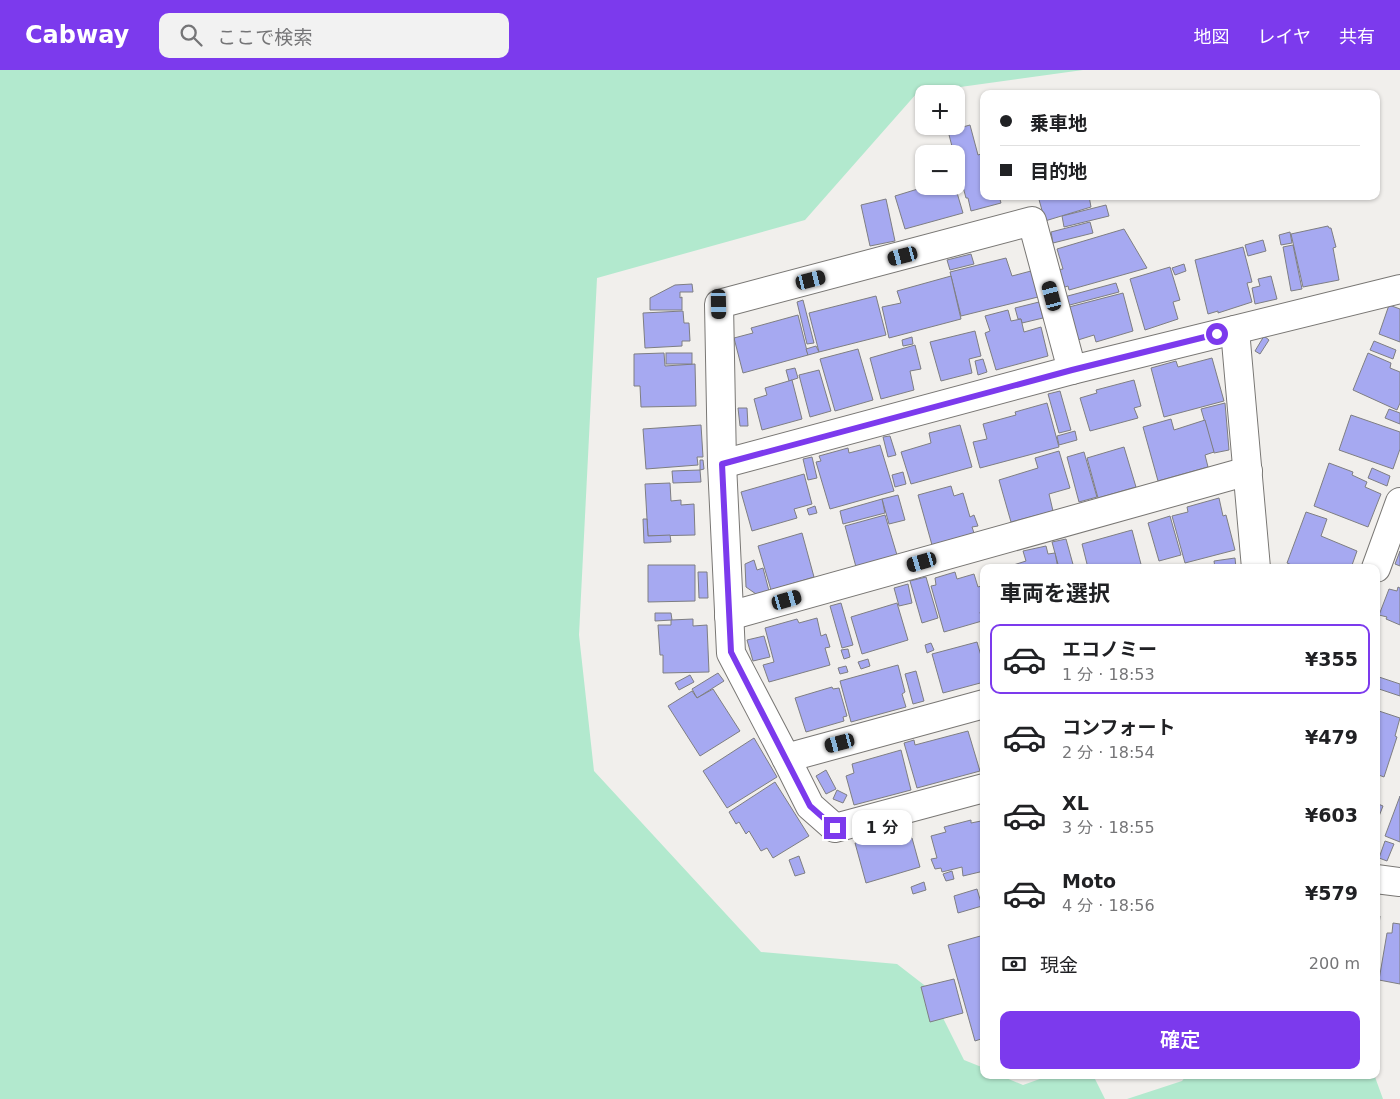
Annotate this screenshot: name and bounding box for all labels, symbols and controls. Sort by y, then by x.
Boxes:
search box [159,13,509,58]
text: Cabway [25,21,129,49]
icon: search [177,21,205,49]
text: ここで検索 [217,26,312,48]
text: 地図 [1194,26,1230,47]
text: レイヤ [1258,26,1311,47]
text: 共有 [1339,26,1375,47]
map controls [915,85,965,195]
button: + [915,85,965,135]
text: 乗車地 [1030,112,1087,134]
button: − [915,145,965,195]
text: 目的地 [1030,160,1087,182]
car [886,245,919,267]
car [794,269,827,291]
car [1040,280,1063,312]
car [711,289,726,319]
route start [1206,323,1228,345]
car [905,551,938,573]
text: 車両を選択 [1000,581,1110,606]
car [770,589,803,611]
icon: car [1002,637,1047,682]
text: エコノミー [1062,638,1157,660]
text: ¥355 [1305,648,1358,670]
text: 1 分 · 18:53 [1062,665,1155,684]
icon: car [1002,715,1047,760]
text: コンフォート [1062,716,1175,738]
text: ¥479 [1305,726,1358,748]
car [823,732,856,754]
text: 2 分 · 18:54 [1062,743,1155,762]
text: XL [1062,792,1089,814]
icon: car [1002,793,1047,838]
text: ¥603 [1305,804,1358,826]
callout: 1 分 [852,810,912,846]
route end [824,817,846,839]
text: 1 分 [866,818,898,837]
text: 3 分 · 18:55 [1062,818,1155,837]
text: Moto [1062,870,1116,892]
icon: car [1002,871,1047,916]
text: ¥579 [1305,882,1358,904]
text: 4 分 · 18:56 [1062,896,1155,915]
icon: cash [1000,950,1028,978]
text: 現金 [1040,954,1078,976]
text: 200 m [1309,954,1360,973]
button: 確定 [1000,1011,1360,1069]

